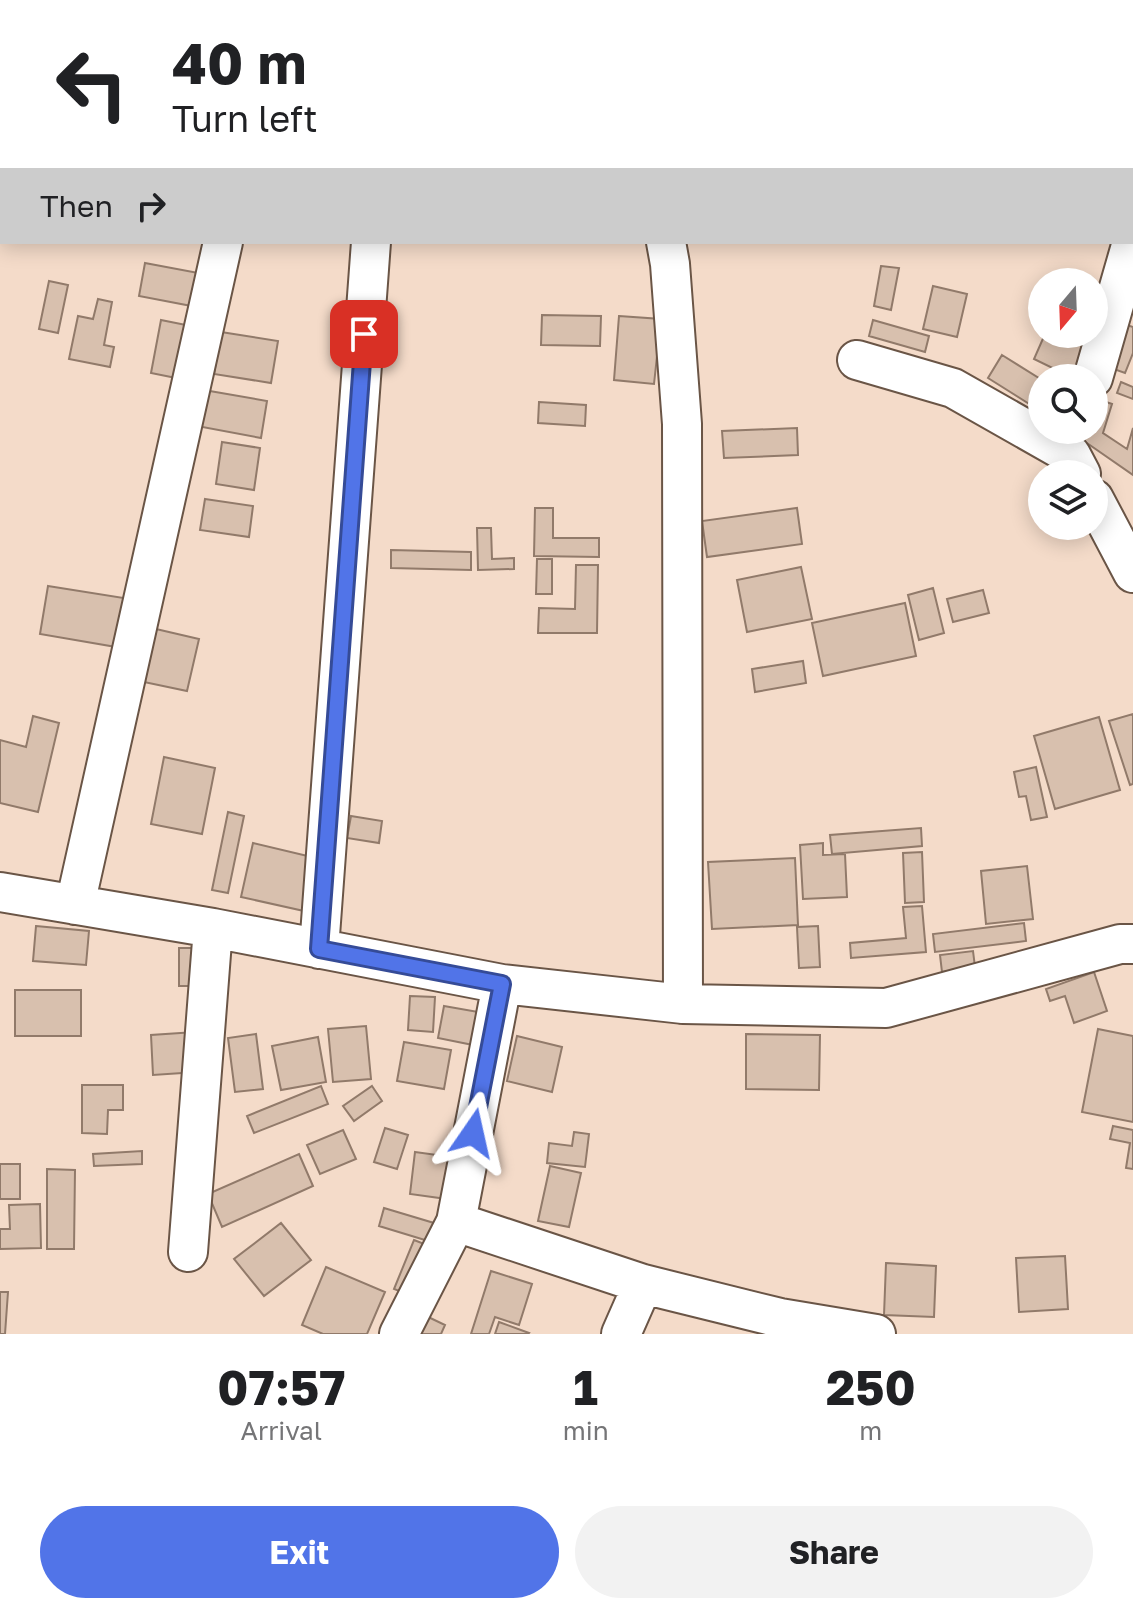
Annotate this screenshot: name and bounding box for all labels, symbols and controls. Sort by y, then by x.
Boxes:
text: 40 m [172,29,306,96]
icon: left [40,32,144,136]
text: Turn left [172,97,318,140]
icon: right [129,184,173,228]
text: Then [40,188,113,224]
north arrow [1028,268,1108,348]
map controls [1028,268,1108,540]
pin [330,300,398,368]
icon: arrive [342,312,386,356]
button: search [1028,364,1108,444]
button: layers [1028,460,1108,540]
position arrow [431,1091,515,1175]
text: 07:57 [217,1358,345,1416]
text: 1 [573,1358,598,1416]
text: 250 [826,1358,916,1416]
text: Arrival [241,1415,322,1446]
text: min [563,1415,609,1446]
text: m [859,1415,882,1446]
button: Exit [40,1506,559,1598]
button: Share [575,1506,1093,1598]

